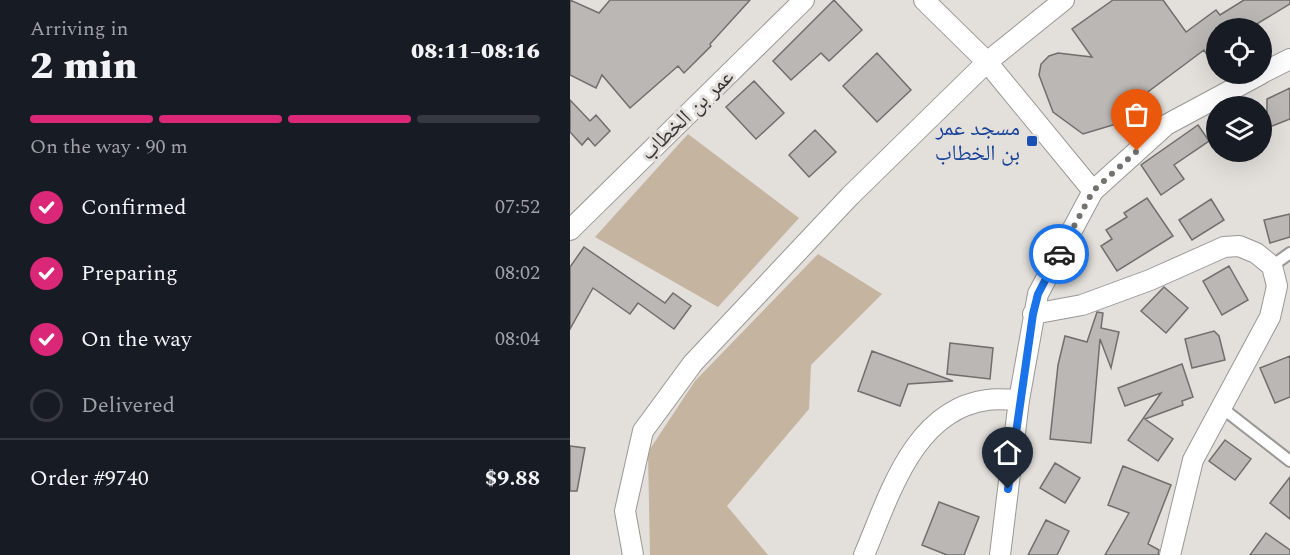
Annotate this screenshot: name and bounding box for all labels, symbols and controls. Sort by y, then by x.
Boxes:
text: Arriving in [30,14,128,44]
map controls [1206,18,1272,162]
button: locate [1206,18,1272,84]
text: 08:11–08:16 [411,35,540,68]
text: 2 min [30,37,138,96]
street label: عمر بن الخطاب [632,61,742,169]
pin [1111,89,1162,151]
button: layers [1206,96,1272,162]
icon: bag [1120,98,1153,131]
place label: مسجد عمر بن الخطاب [935,112,1020,170]
text: On the way · 90 m [30,132,188,162]
marker: مسجد عمر بن الخطاب [1025,134,1039,148]
icon: check [30,191,63,224]
text: Confirmed [81,191,187,224]
text: 07:52 [495,192,540,222]
courier [1029,224,1089,284]
icon: car [1043,238,1076,271]
icon: check [30,257,63,290]
text: Preparing [81,257,178,290]
text: 08:02 [495,258,540,288]
icon: check [30,323,63,356]
text: On the way [81,323,192,356]
text: 08:04 [495,324,540,354]
text: Delivered [81,389,175,422]
pin [982,427,1033,489]
icon: home [991,436,1024,469]
text: Order #9740 [30,462,149,495]
text: $9.88 [485,462,540,495]

